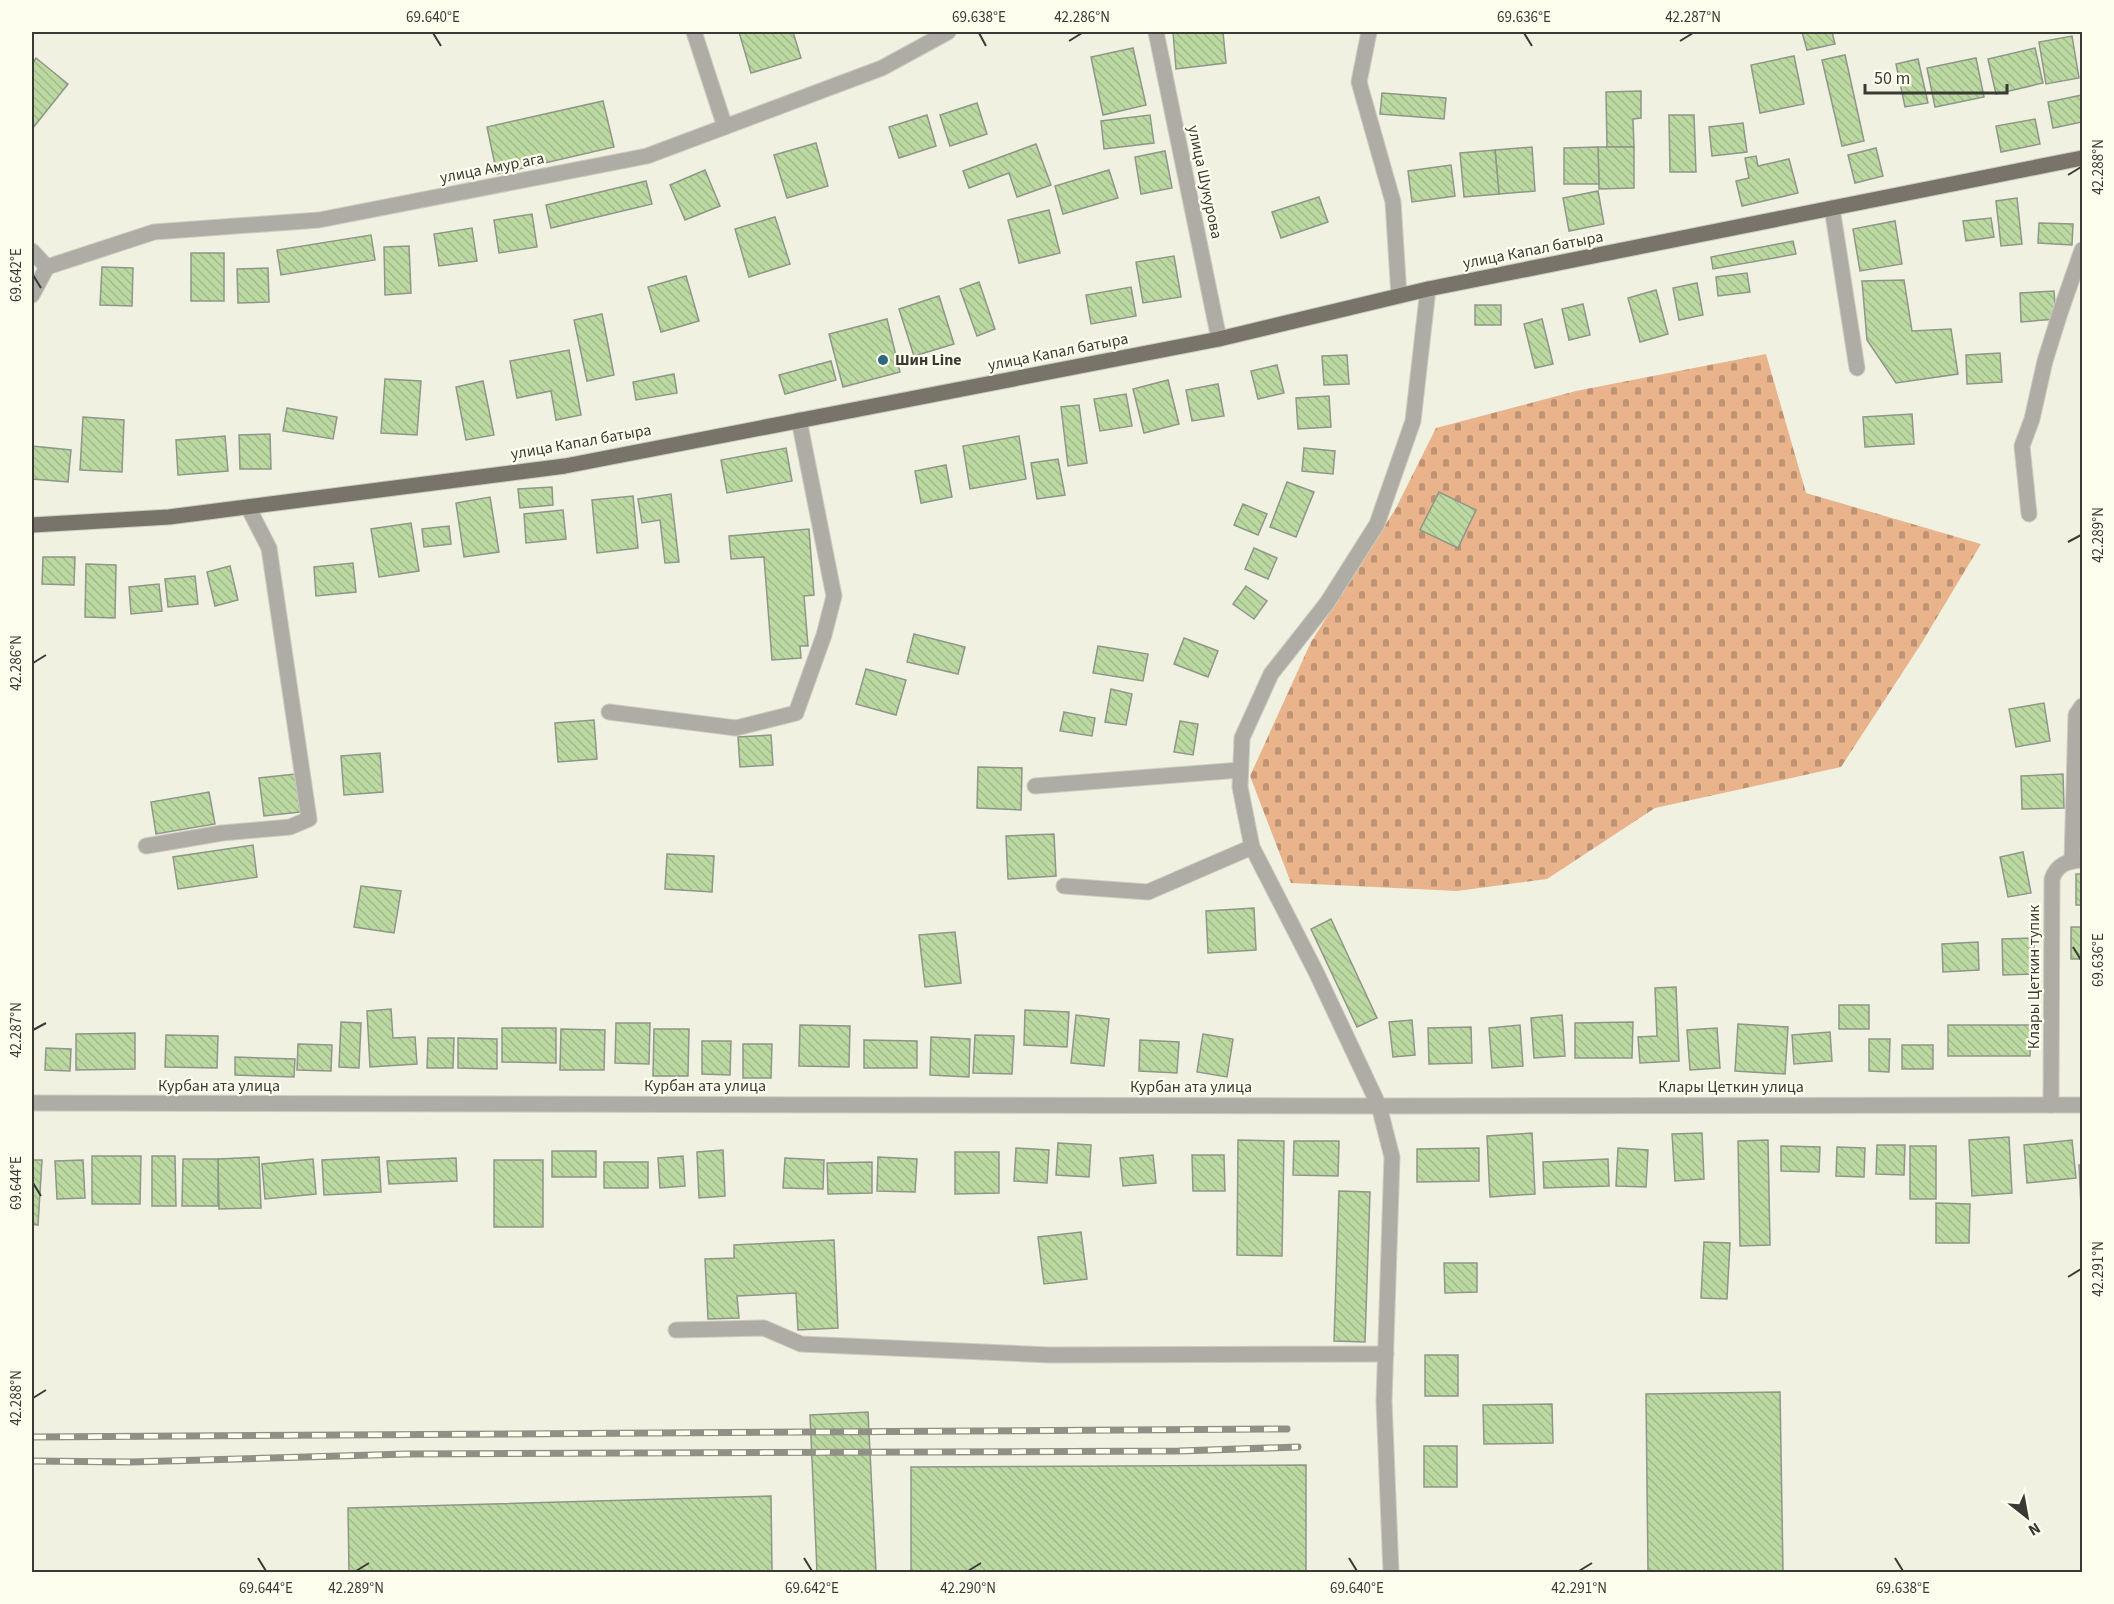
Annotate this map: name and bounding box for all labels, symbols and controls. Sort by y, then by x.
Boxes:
text: 69.640°E [406,7,460,28]
text: 69.638°E [952,7,1006,28]
text: 42.286°N [1054,7,1110,28]
text: 69.636°E [1497,7,1551,28]
text: 42.287°N [1665,7,1721,28]
scale bar [1865,57,2008,95]
text: 50 m [1874,66,1910,91]
street label: улица Шукурова [1182,123,1228,241]
text: 42.288°N [2088,139,2109,195]
street label: улица Амур ага [438,147,546,189]
street label: улица Капал батыра [1461,226,1605,274]
text: 69.642°E [6,248,27,302]
street label: улица Капал батыра [986,328,1130,376]
place label: Шин Line [895,349,962,371]
marker: Шин Line [876,353,890,367]
street label: улица Капал батыра [509,419,653,465]
text: 42.289°N [2088,507,2109,563]
text: 42.286°N [6,635,27,691]
street label: Клары Цеткин тупик [2023,905,2045,1049]
text: 69.636°E [2088,933,2109,987]
text: 42.287°N [6,1002,27,1058]
street label: Курбан ата улица [158,1075,280,1097]
street label: Курбан ата улица [644,1075,766,1097]
street label: Курбан ата улица [1130,1076,1252,1098]
street label: Клары Цеткин улица [1658,1076,1804,1098]
text: 69.644°E [6,1156,27,1210]
text: 42.291°N [2088,1241,2109,1297]
text: 42.288°N [6,1370,27,1426]
north arrow [1997,1487,2057,1547]
text: N [2024,1517,2044,1541]
text: 69.644°E [239,1578,293,1599]
text: 42.289°N [328,1578,384,1599]
text: 69.642°E [785,1578,839,1599]
text: 42.290°N [940,1578,996,1599]
text: 69.640°E [1330,1578,1384,1599]
text: 42.291°N [1551,1578,1607,1599]
text: 69.638°E [1876,1578,1930,1599]

